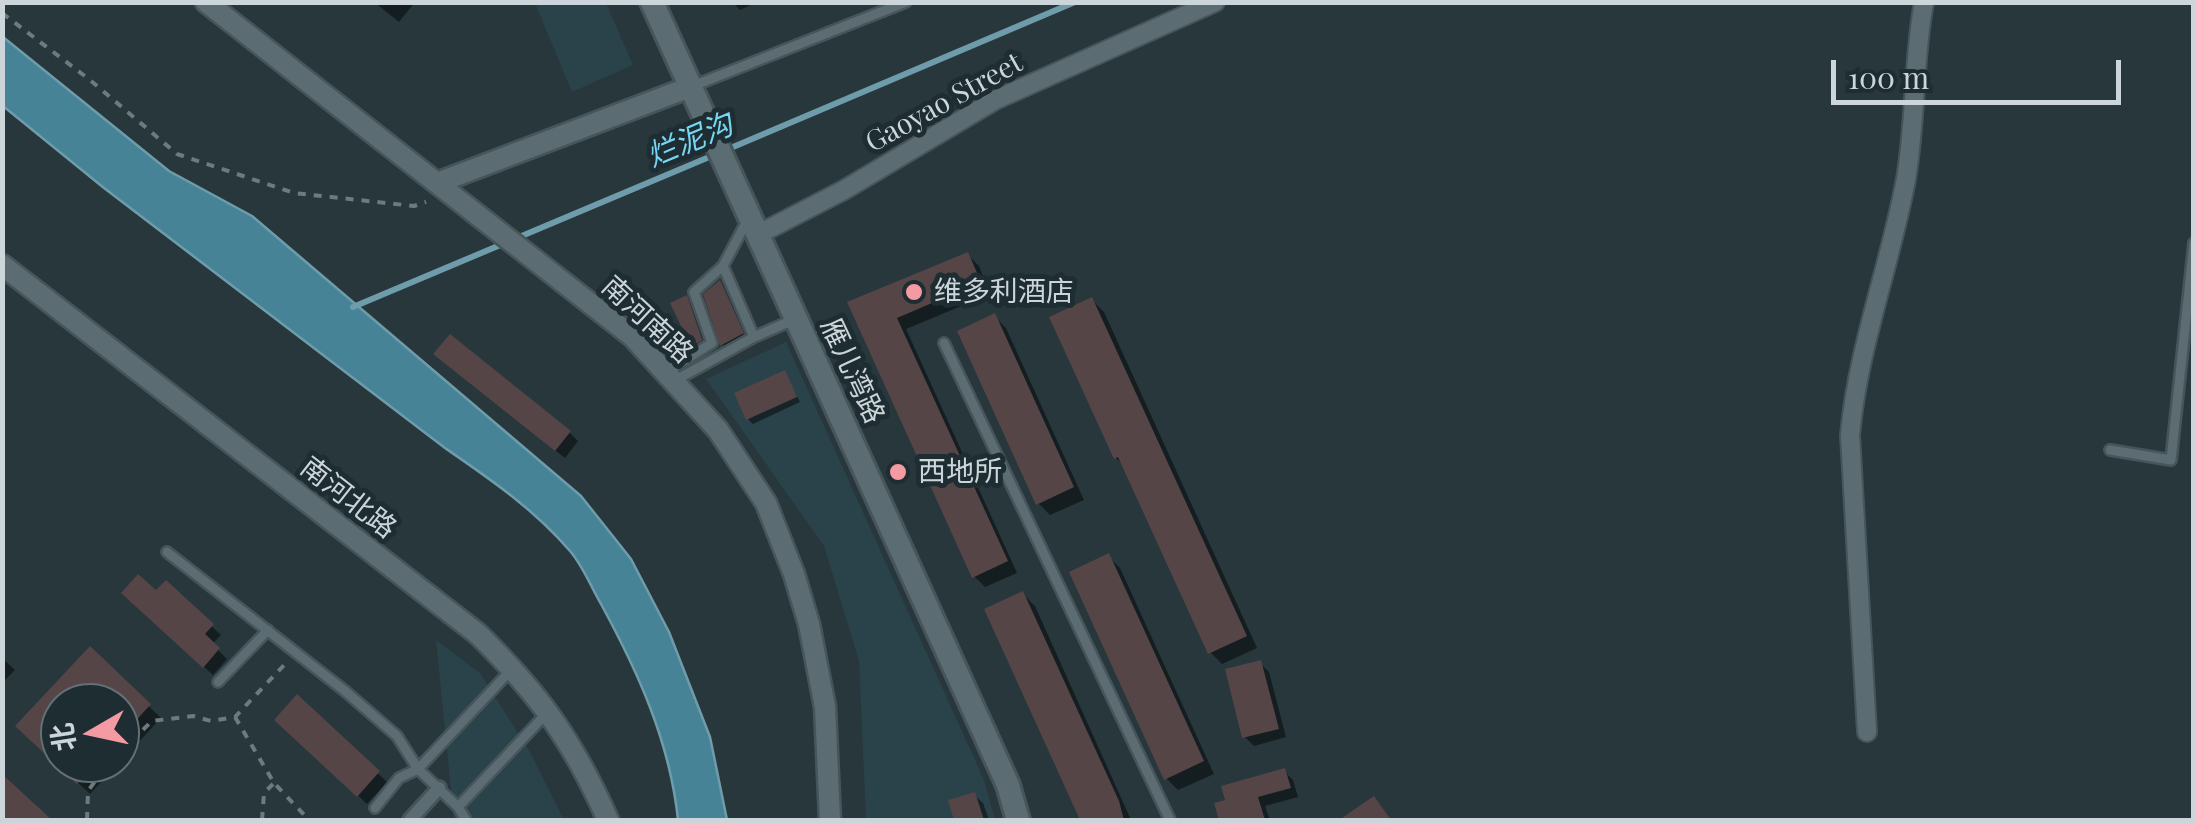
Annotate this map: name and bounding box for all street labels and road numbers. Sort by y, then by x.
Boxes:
street label: Gaoyao Street [860,46,1028,160]
street label: 南河南路 [595,270,699,370]
street label: 雁儿湾路 [813,313,891,429]
street label: 南河北路 [294,450,402,546]

